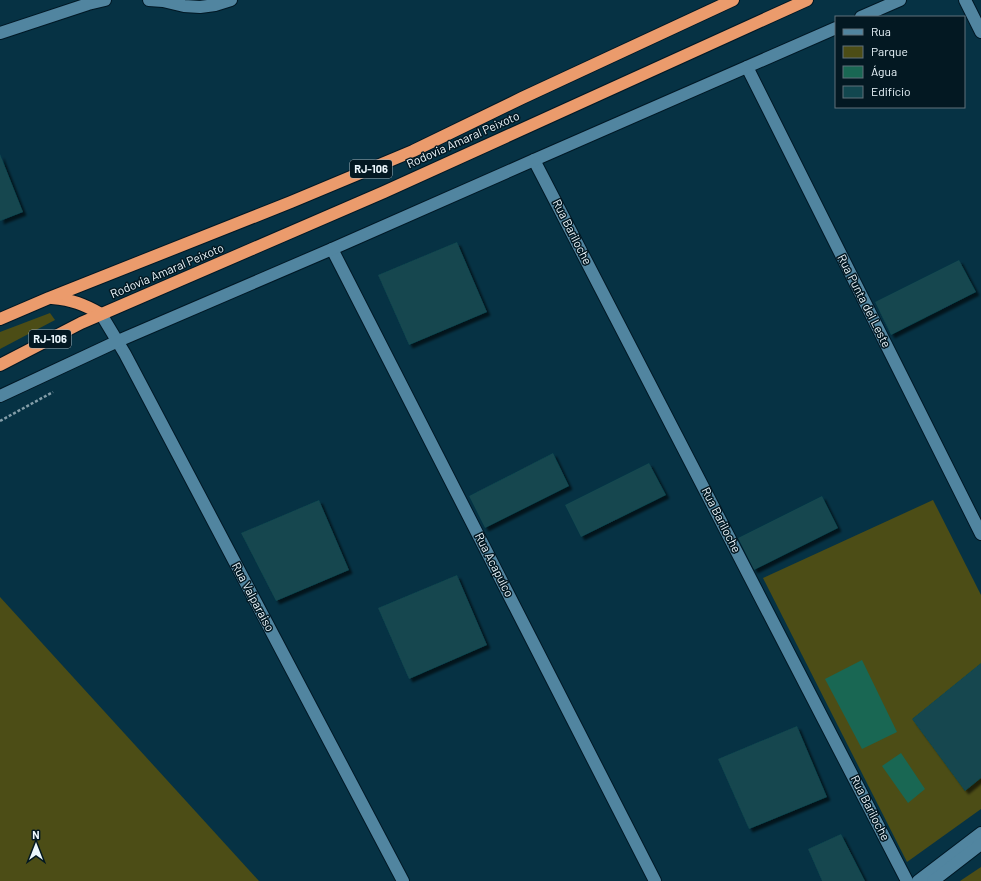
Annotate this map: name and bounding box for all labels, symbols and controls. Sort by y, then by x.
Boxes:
legend [835,16,965,108]
text: Rua [871,24,891,38]
text: Parque [871,44,908,58]
text: Água [871,64,897,78]
text: Edifício [871,84,911,98]
street label: Rodovia Amaral Peixoto [404,108,521,170]
road number: RJ-106 [350,160,392,178]
street label: Rua Bariloche [550,196,595,267]
street label: Rodovia Amaral Peixoto [108,240,225,300]
street label: Rua Punta del Leste [835,252,894,350]
road number: RJ-106 [29,330,71,348]
street label: Rua Bariloche [699,484,744,555]
street label: Rua Acapulco [473,530,517,599]
street label: Rua Valparaiso [230,560,278,633]
street label: Rua Bariloche [848,772,893,843]
north arrow [16,825,56,865]
text: N [32,828,40,841]

